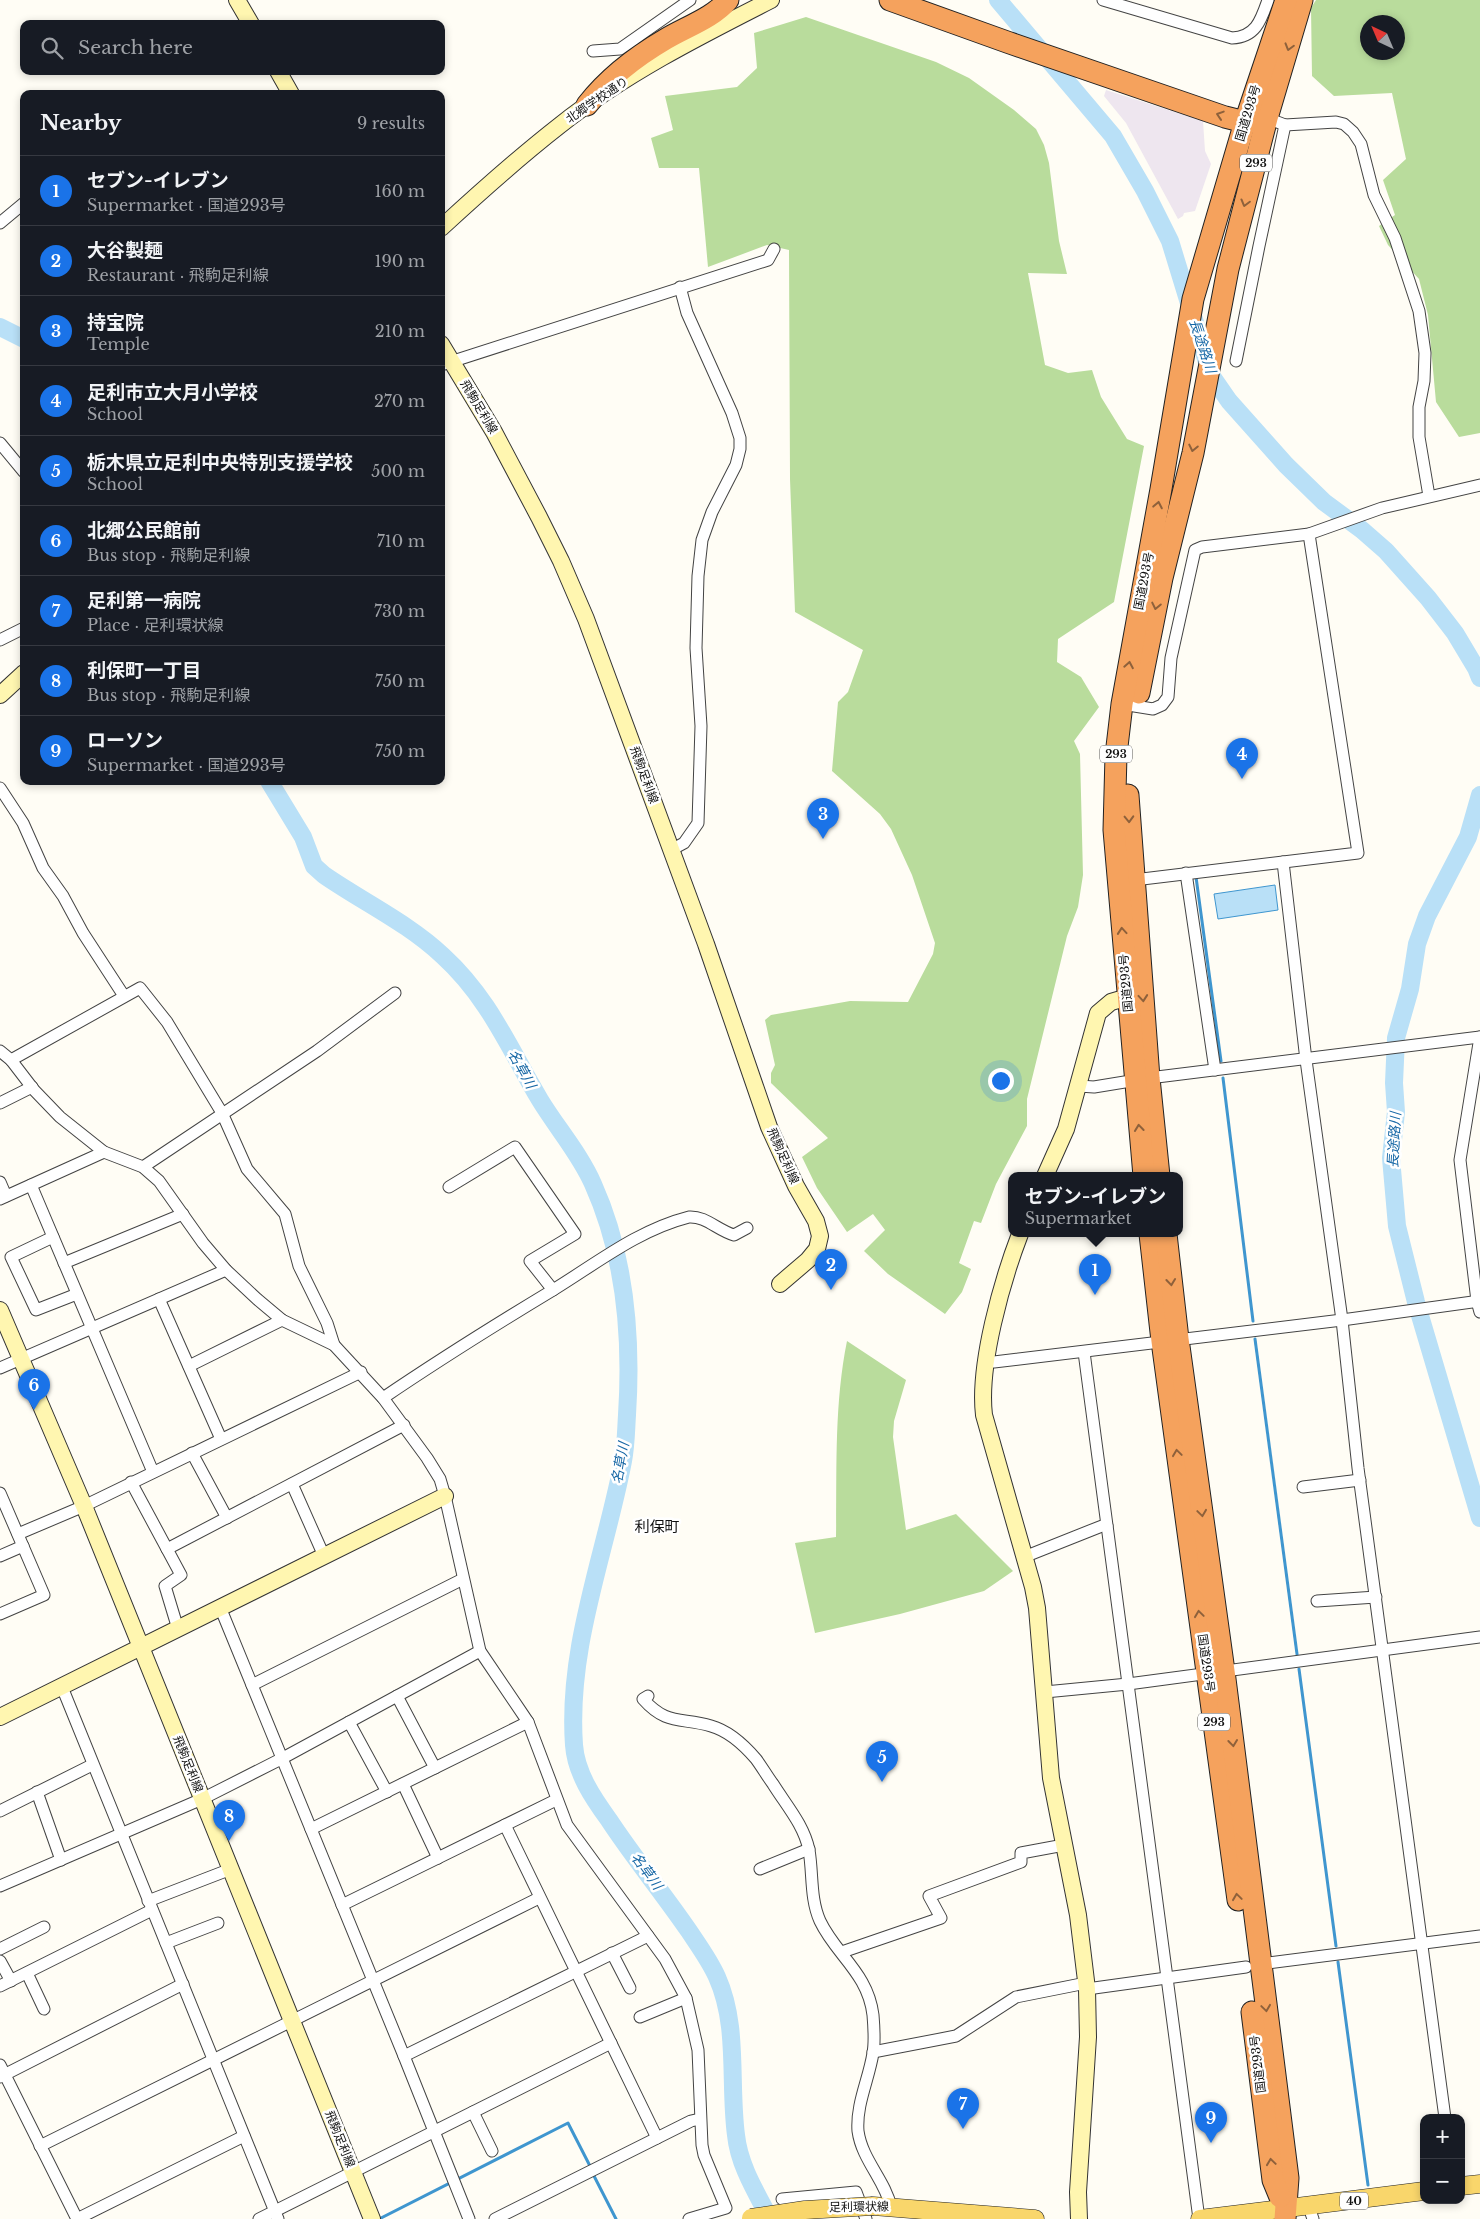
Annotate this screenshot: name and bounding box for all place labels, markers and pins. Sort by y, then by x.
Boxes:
pin: 4 [1226,738,1258,779]
pin: 3 [807,798,839,839]
pin: 2 [815,1249,847,1290]
pin: 1 [1079,1254,1111,1295]
pin: 6 [18,1369,50,1410]
pin: 5 [866,1741,898,1782]
pin: 8 [213,1800,245,1841]
pin: 7 [947,2088,979,2129]
pin: 9 [1195,2102,1227,2143]

